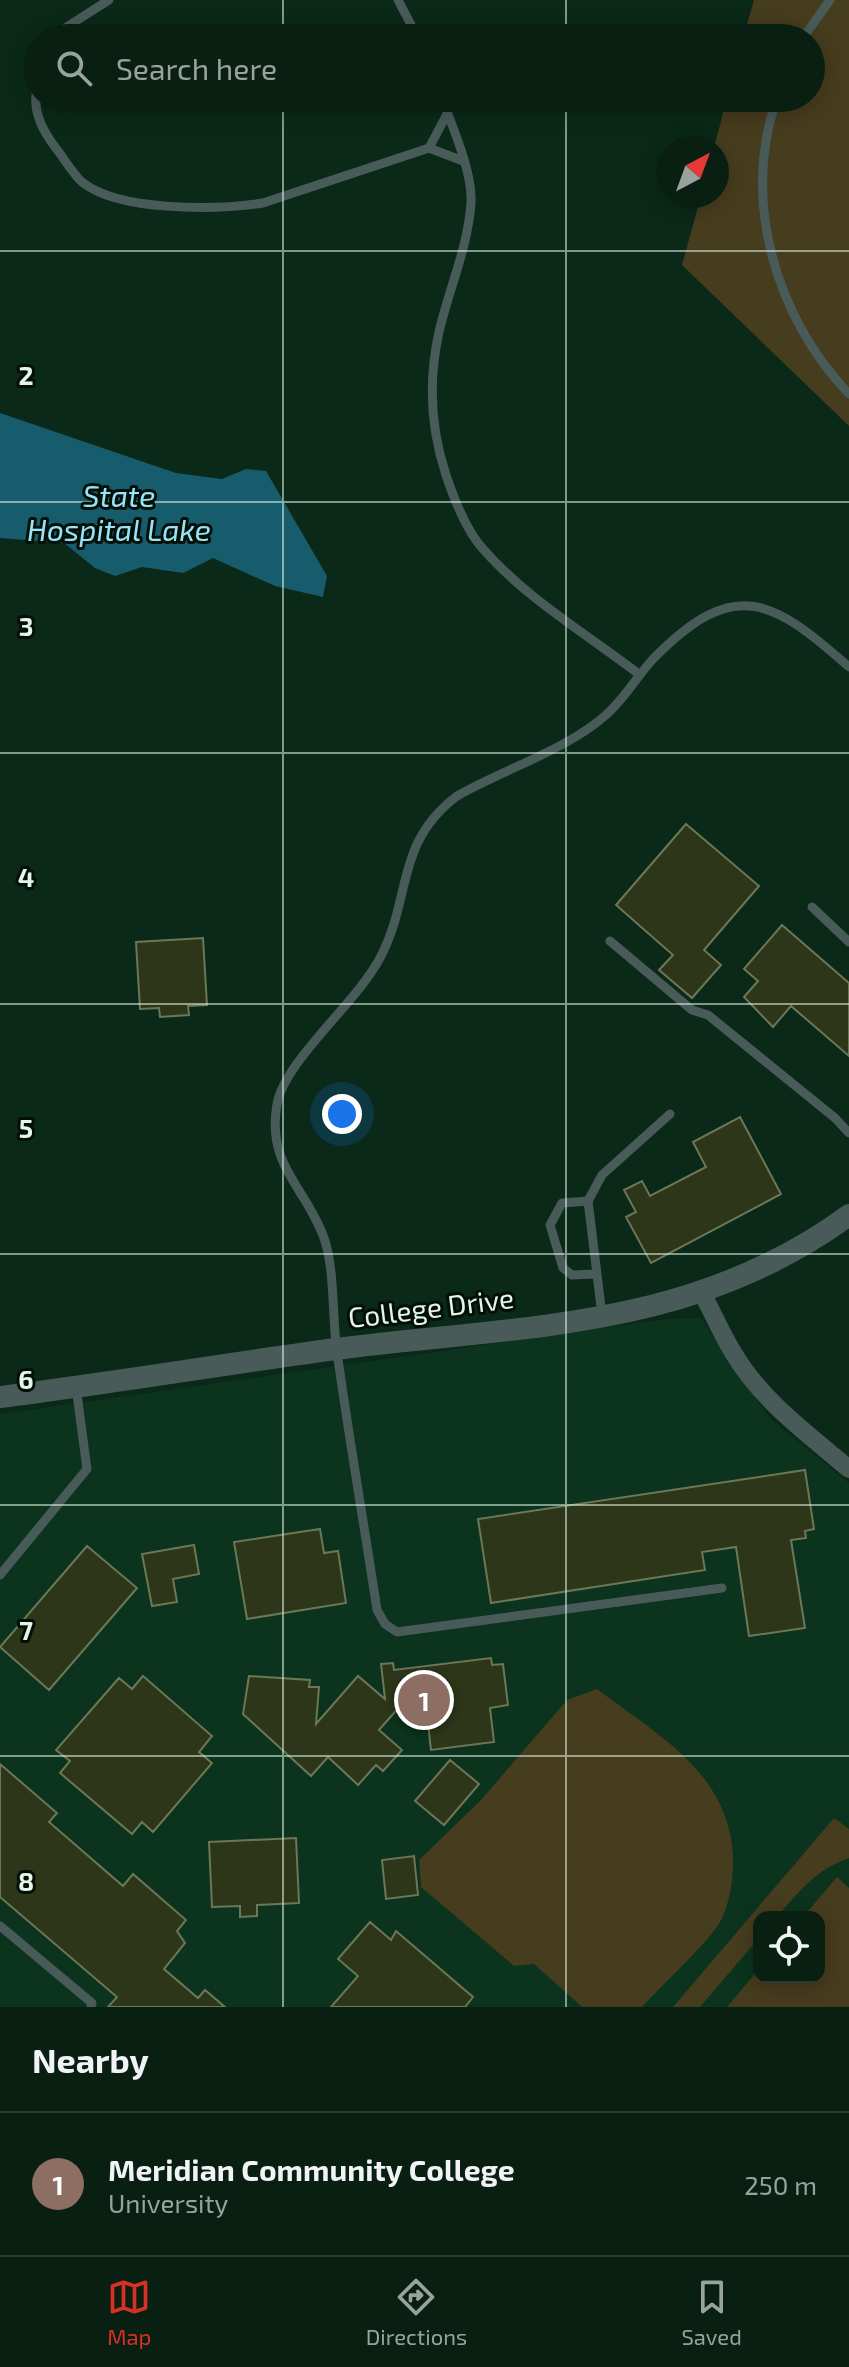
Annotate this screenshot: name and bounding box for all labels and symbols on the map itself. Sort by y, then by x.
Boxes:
north arrow [657,136,729,208]
text: 2 [18,359,34,390]
water label: State Hospital Lake [27,477,211,547]
text: 3 [19,610,33,641]
text: 4 [18,861,34,892]
your location [322,1094,362,1134]
text: 5 [19,1112,33,1143]
street label: College Drive [346,1280,516,1334]
text: 6 [18,1363,34,1394]
text: 7 [19,1614,33,1645]
pin: 1 [398,1670,450,1730]
text: 8 [18,1865,34,1896]

